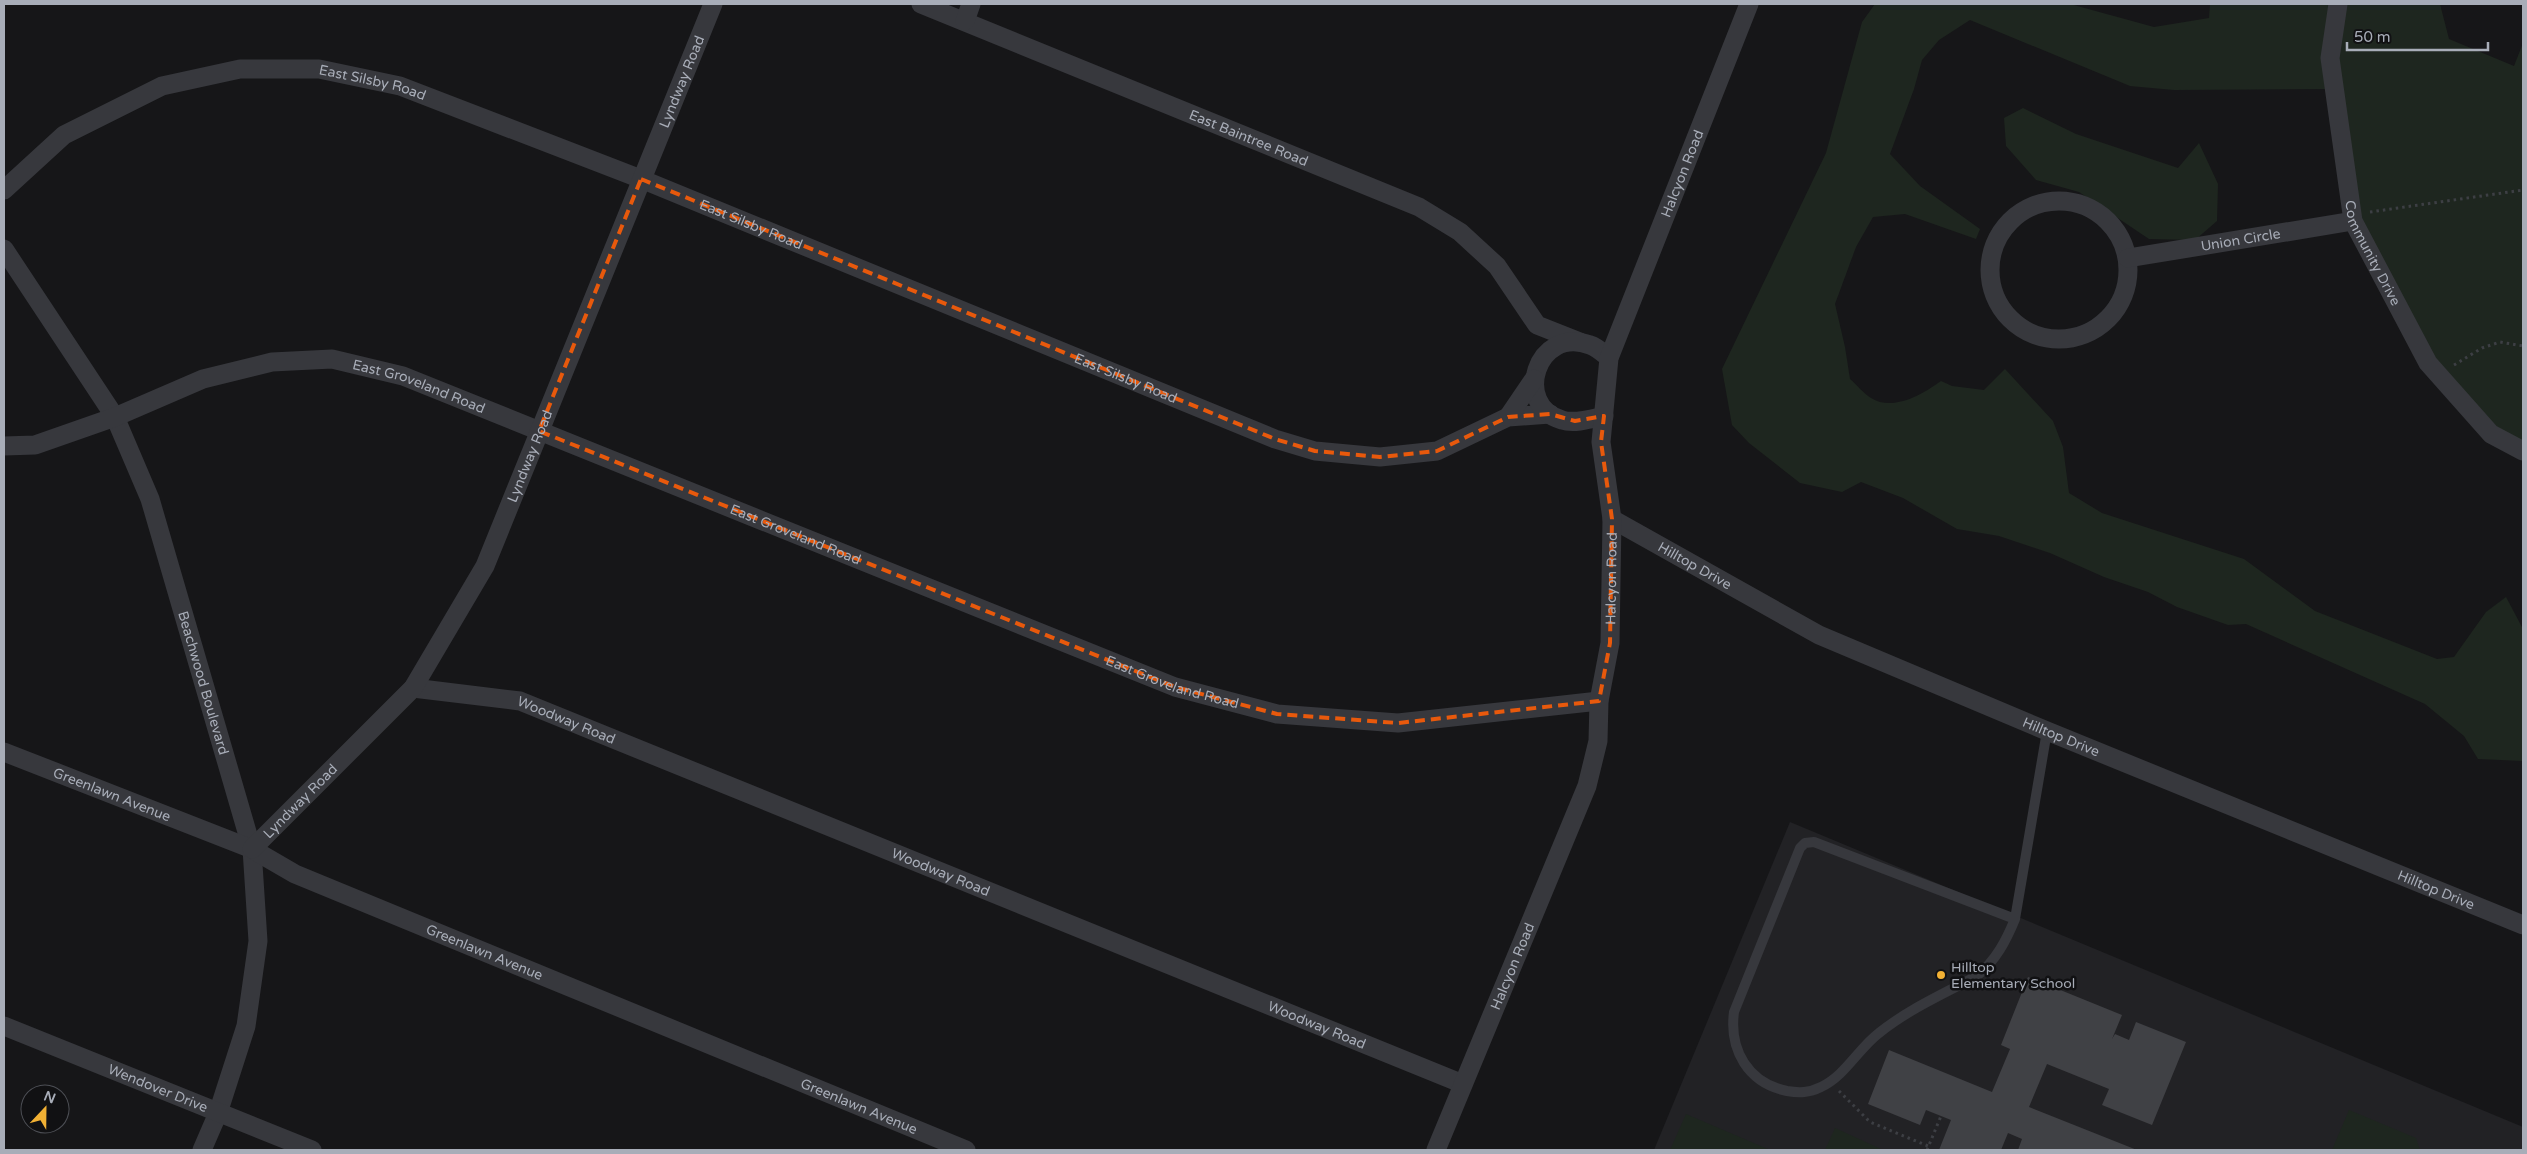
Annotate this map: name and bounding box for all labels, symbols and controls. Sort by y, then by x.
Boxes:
scale bar [2347,20,2488,52]
text: 50 m [2354,28,2391,46]
street label: Lyndway Road [655,33,708,130]
street label: East Silsby Road [318,61,429,104]
street label: East Baintree Road [1187,106,1311,169]
street label: Halcyon Road [1657,127,1707,220]
street label: East Silsby Road [697,196,805,253]
street label: Community Drive [2342,199,2405,309]
street label: Union Circle [2199,225,2282,254]
street label: East Silsby Road [1072,349,1180,407]
street label: East Groveland Road [351,356,488,417]
street label: Lyndway Road [503,407,556,505]
street label: East Groveland Road [728,500,863,568]
street label: Halcyon Road [1602,532,1620,625]
street label: Hilltop Drive [1655,538,1735,593]
street label: Beachwood Boulevard [175,609,233,757]
street label: East Groveland Road [1103,652,1241,712]
street label: Woodway Road [515,692,618,747]
street label: Hilltop Drive [2020,713,2102,760]
street label: Lyndway Road [259,760,341,842]
street label: Greenlawn Avenue [51,764,173,825]
street label: Woodway Road [889,844,992,899]
street label: Hilltop Drive [2395,866,2477,913]
street label: Greenlawn Avenue [424,920,546,984]
street label: Halcyon Road [1487,920,1538,1012]
place label: Hilltop Elementary School [1951,959,2075,992]
marker: Hilltop Elementary School [1935,969,1947,981]
street label: Woodway Road [1265,997,1369,1052]
street label: Wendover Drive [106,1060,210,1116]
street label: Greenlawn Avenue [798,1074,920,1138]
north arrow [20,1084,70,1134]
text: N [41,1087,58,1107]

